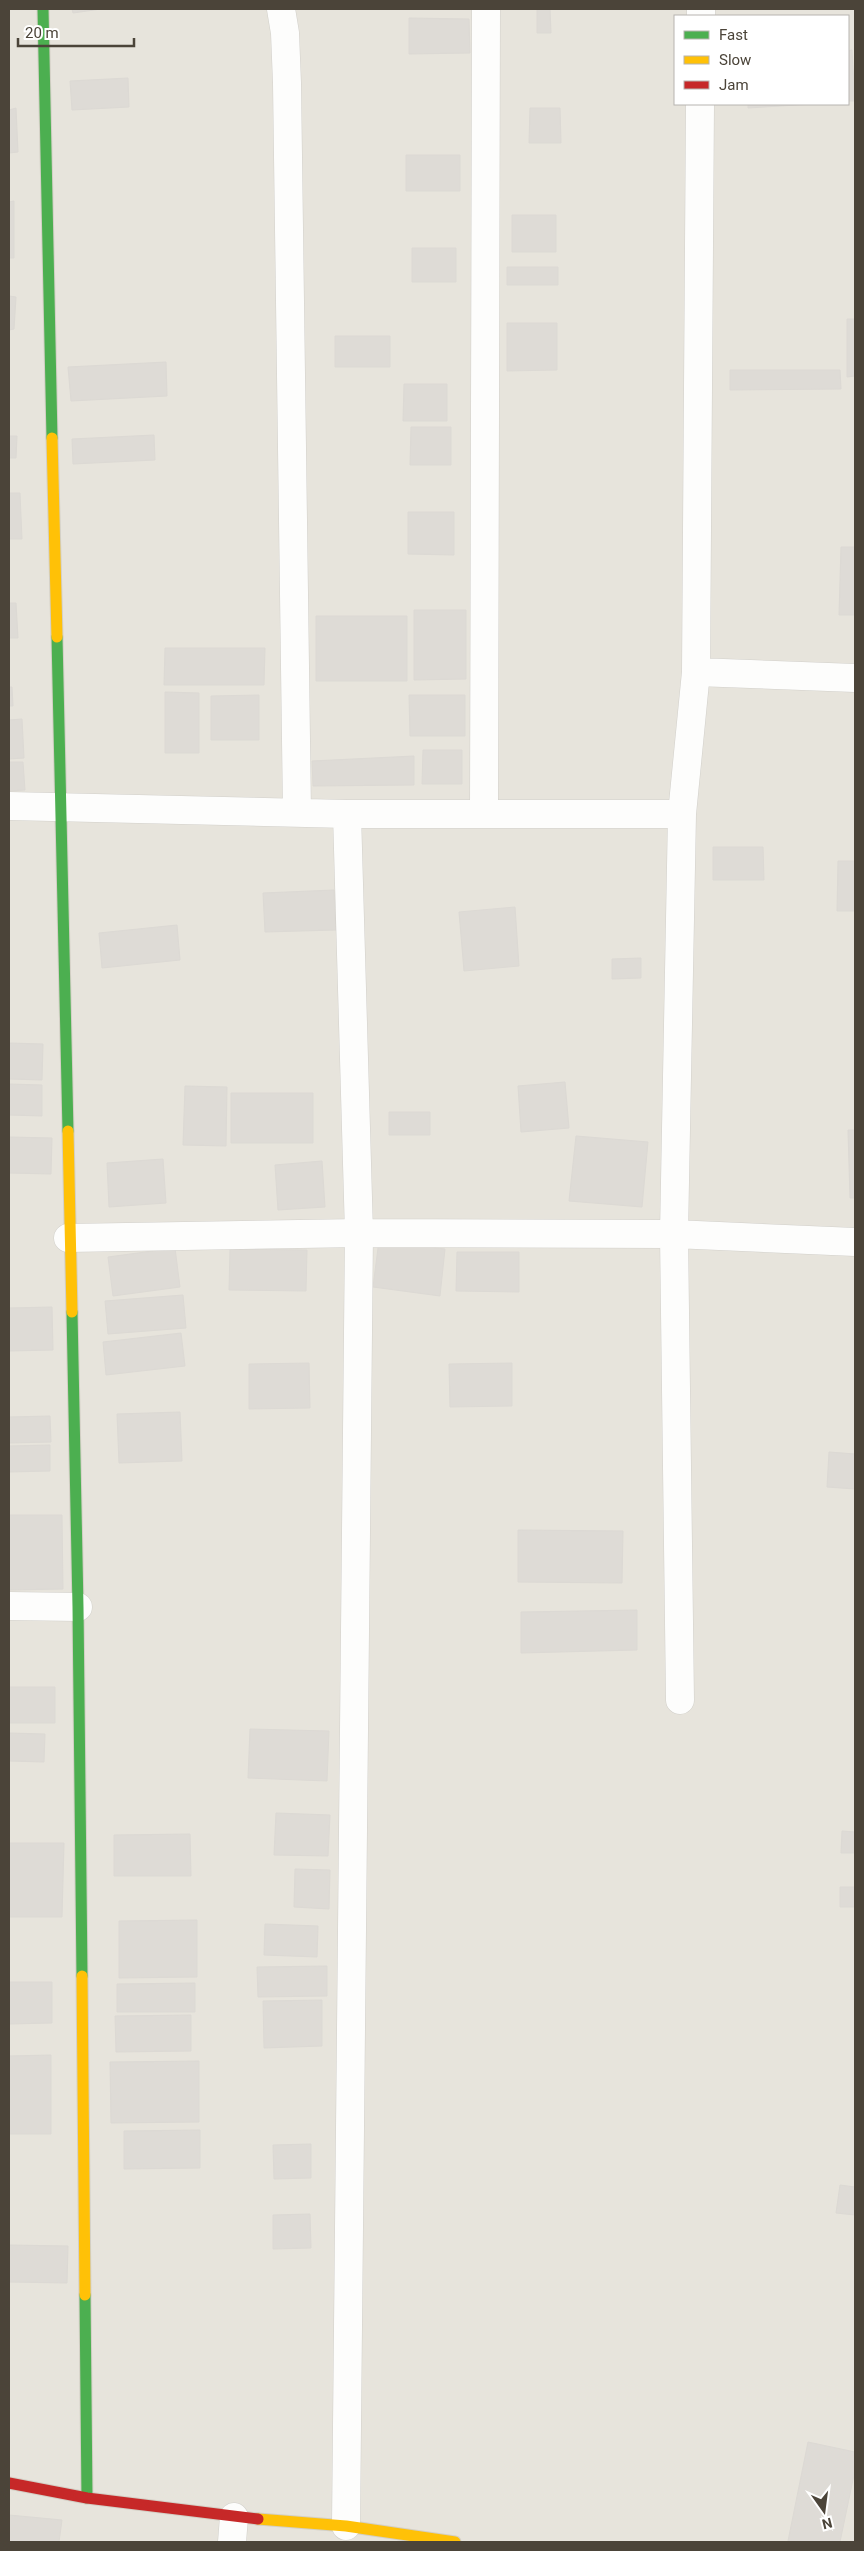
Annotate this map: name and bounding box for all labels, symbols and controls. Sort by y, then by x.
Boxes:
scale bar [18,15,134,47]
legend [674,15,849,105]
text: 20 m [25,24,59,42]
text: Fast [719,26,748,44]
text: Slow [719,51,751,69]
text: Jam [719,76,749,94]
north arrow [799,2486,849,2536]
text: N [820,2515,834,2533]

